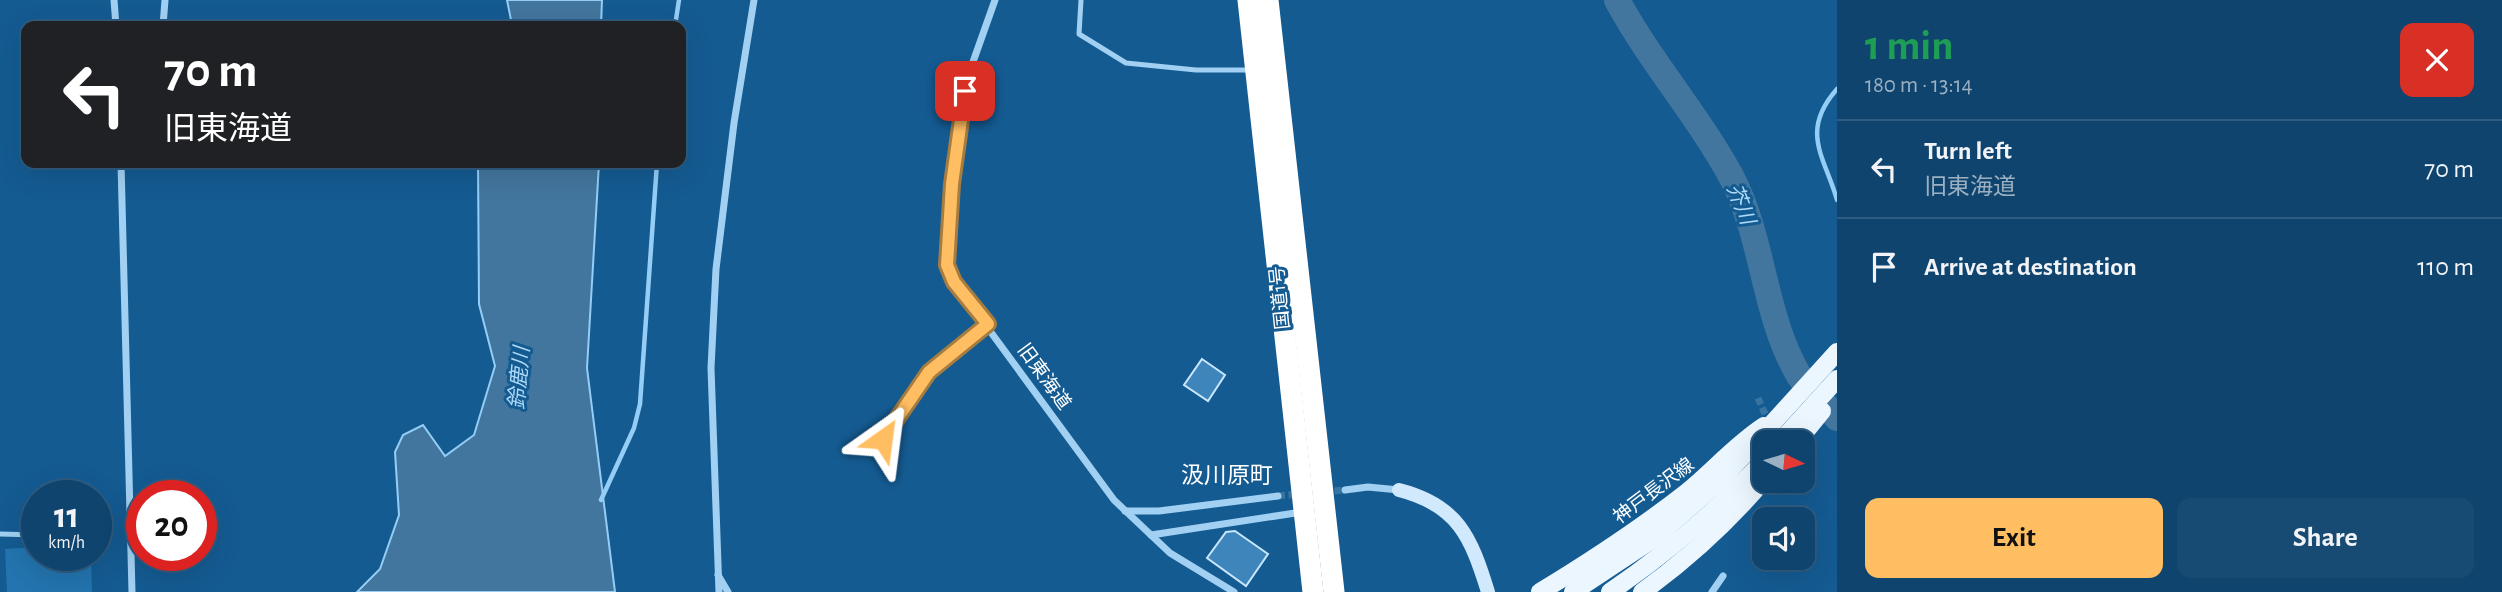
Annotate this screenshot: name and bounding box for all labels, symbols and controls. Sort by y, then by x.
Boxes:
button: close [2400,23,2474,97]
text: 1 min [1865,25,1954,67]
text: 70 m [164,47,258,96]
icon: left [49,49,140,140]
pin [935,61,995,121]
icon: arrive [946,72,984,110]
text: 180 m · 13:14 [1865,74,1973,97]
text: 旧東海道 [164,113,292,145]
text: Turn left [1924,138,2012,164]
icon: left [1865,150,1903,188]
text: 70 m [2424,156,2474,182]
text: 旧東海道 [1924,176,2016,199]
water label: 芥川 [1723,180,1760,229]
icon: arrive [1865,248,1903,286]
text: Arrive at destination [1924,254,2137,280]
text: 110 m [2417,254,2474,280]
street label: 国道1号 [1267,265,1293,331]
street label: 旧東海道 [1014,340,1075,413]
water label: 鈴鹿川 [505,344,533,410]
position arrow [846,402,920,476]
north arrow [1752,430,1815,494]
map controls [1752,430,1815,570]
street label: 神戸長沢線 [1609,453,1698,527]
district label: 汲川原町 [1181,463,1273,488]
speed limit sign: 20 [126,480,217,571]
button: Exit [1865,498,2163,578]
button: Share [2177,498,2474,578]
text: 11 [54,499,79,534]
button: sound [1752,507,1815,570]
text: km/h [48,534,85,552]

